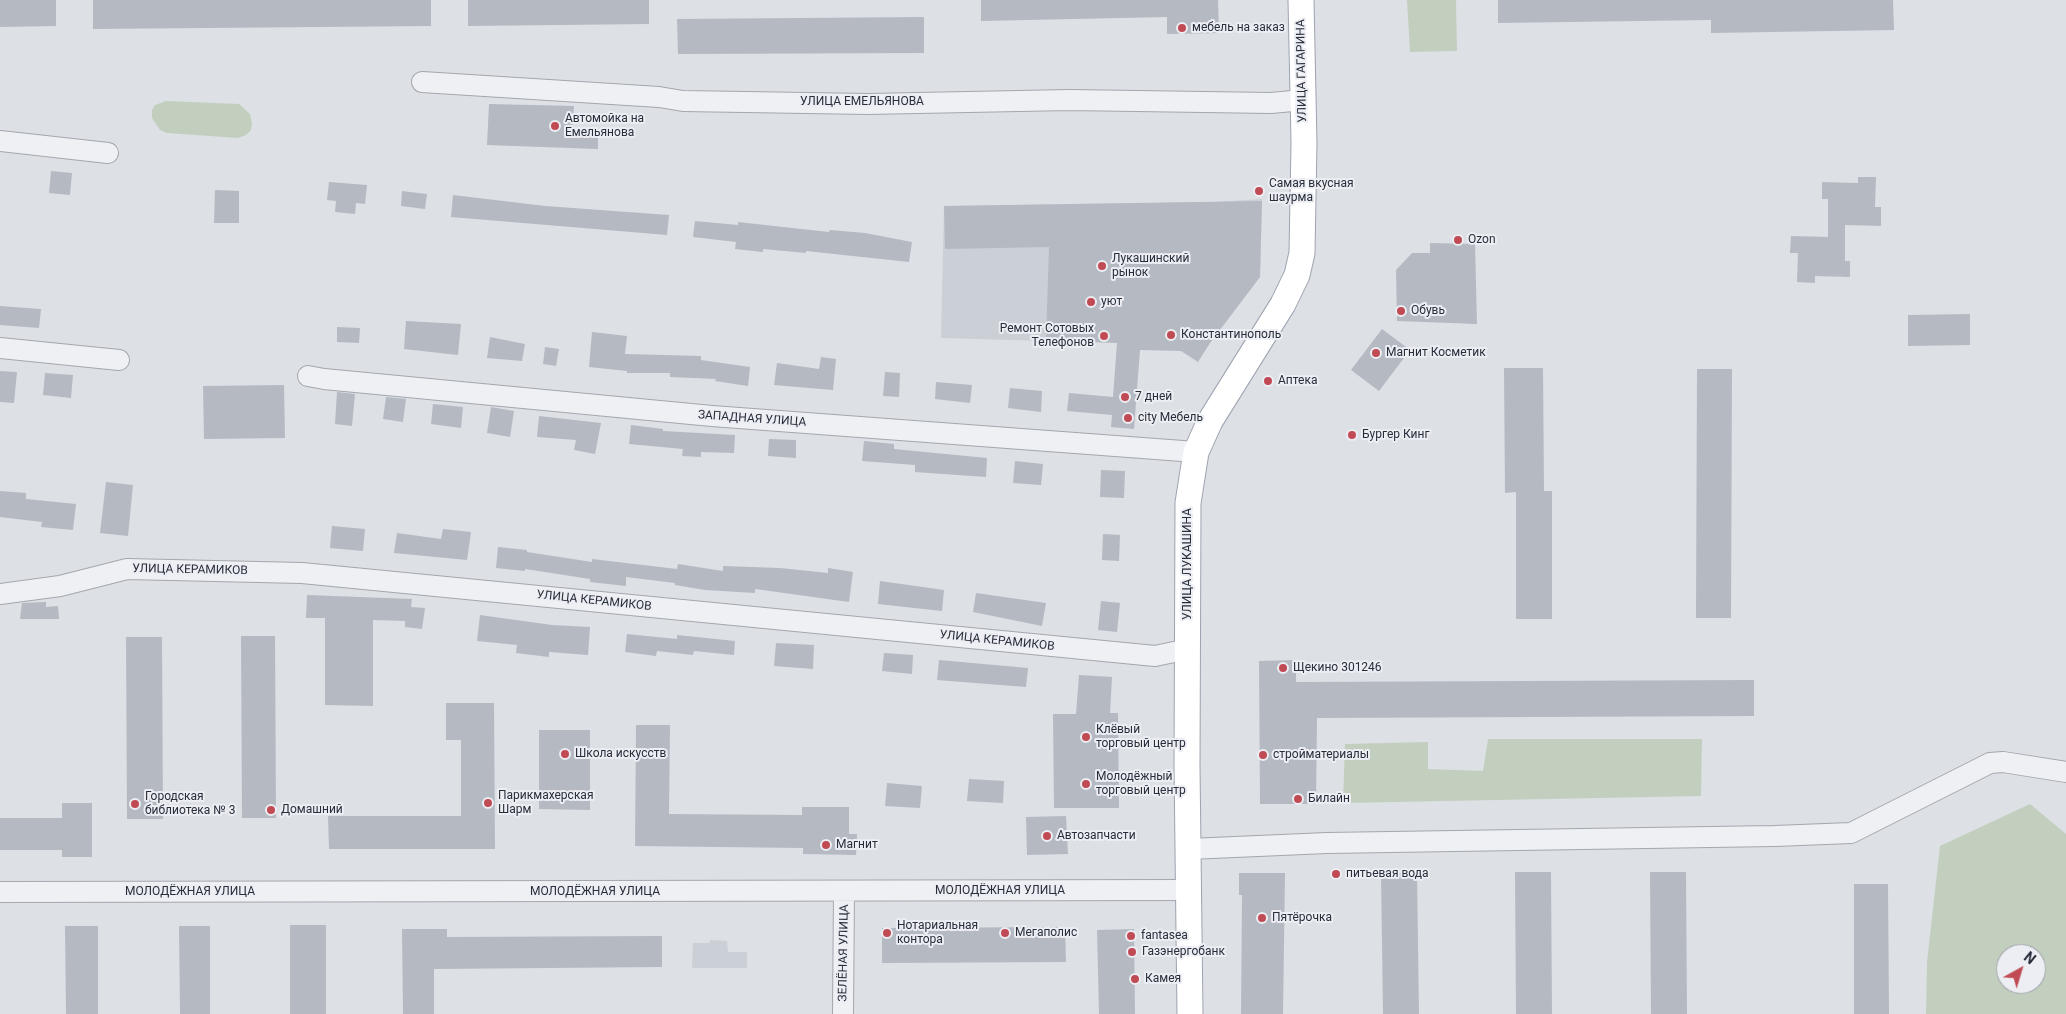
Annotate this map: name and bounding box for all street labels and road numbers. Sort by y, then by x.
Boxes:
street label: УЛИЦА ГАГАРИНА [1294,19,1310,123]
street label: УЛИЦА ЕМЕЛЬЯНОВА [800,95,924,109]
street label: ЗАПАДНАЯ УЛИЦА [697,408,807,430]
street label: УЛИЦА ЛУКАШИНА [1181,508,1195,620]
street label: УЛИЦА КЕРАМИКОВ [132,562,248,578]
street label: УЛИЦА КЕРАМИКОВ [536,588,652,614]
street label: УЛИЦА КЕРАМИКОВ [939,628,1055,654]
street label: МОЛОДЁЖНАЯ УЛИЦА [935,884,1065,898]
street label: МОЛОДЁЖНАЯ УЛИЦА [125,885,255,899]
street label: МОЛОДЁЖНАЯ УЛИЦА [530,885,660,899]
street label: ЗЕЛЁНАЯ УЛИЦА [836,904,852,1002]

